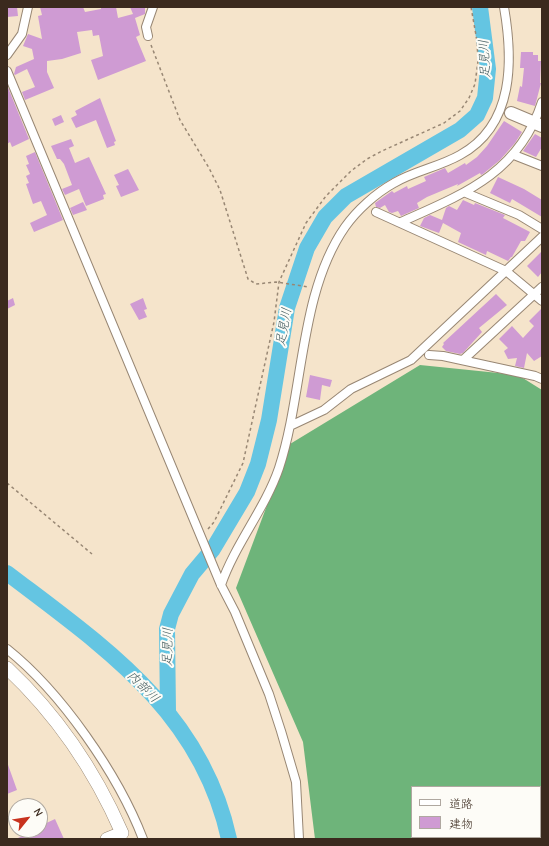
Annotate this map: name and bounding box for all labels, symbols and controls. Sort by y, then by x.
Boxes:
water label: 足見川 [476,39,494,79]
water label: 足見川 [273,306,295,348]
water label: 足見川 [160,627,176,667]
water label: 内部川 [124,668,162,706]
legend [411,786,541,838]
text: 道路 [449,797,473,811]
north arrow [8,798,48,838]
text: N [31,806,45,819]
text: 建物 [449,817,473,831]

